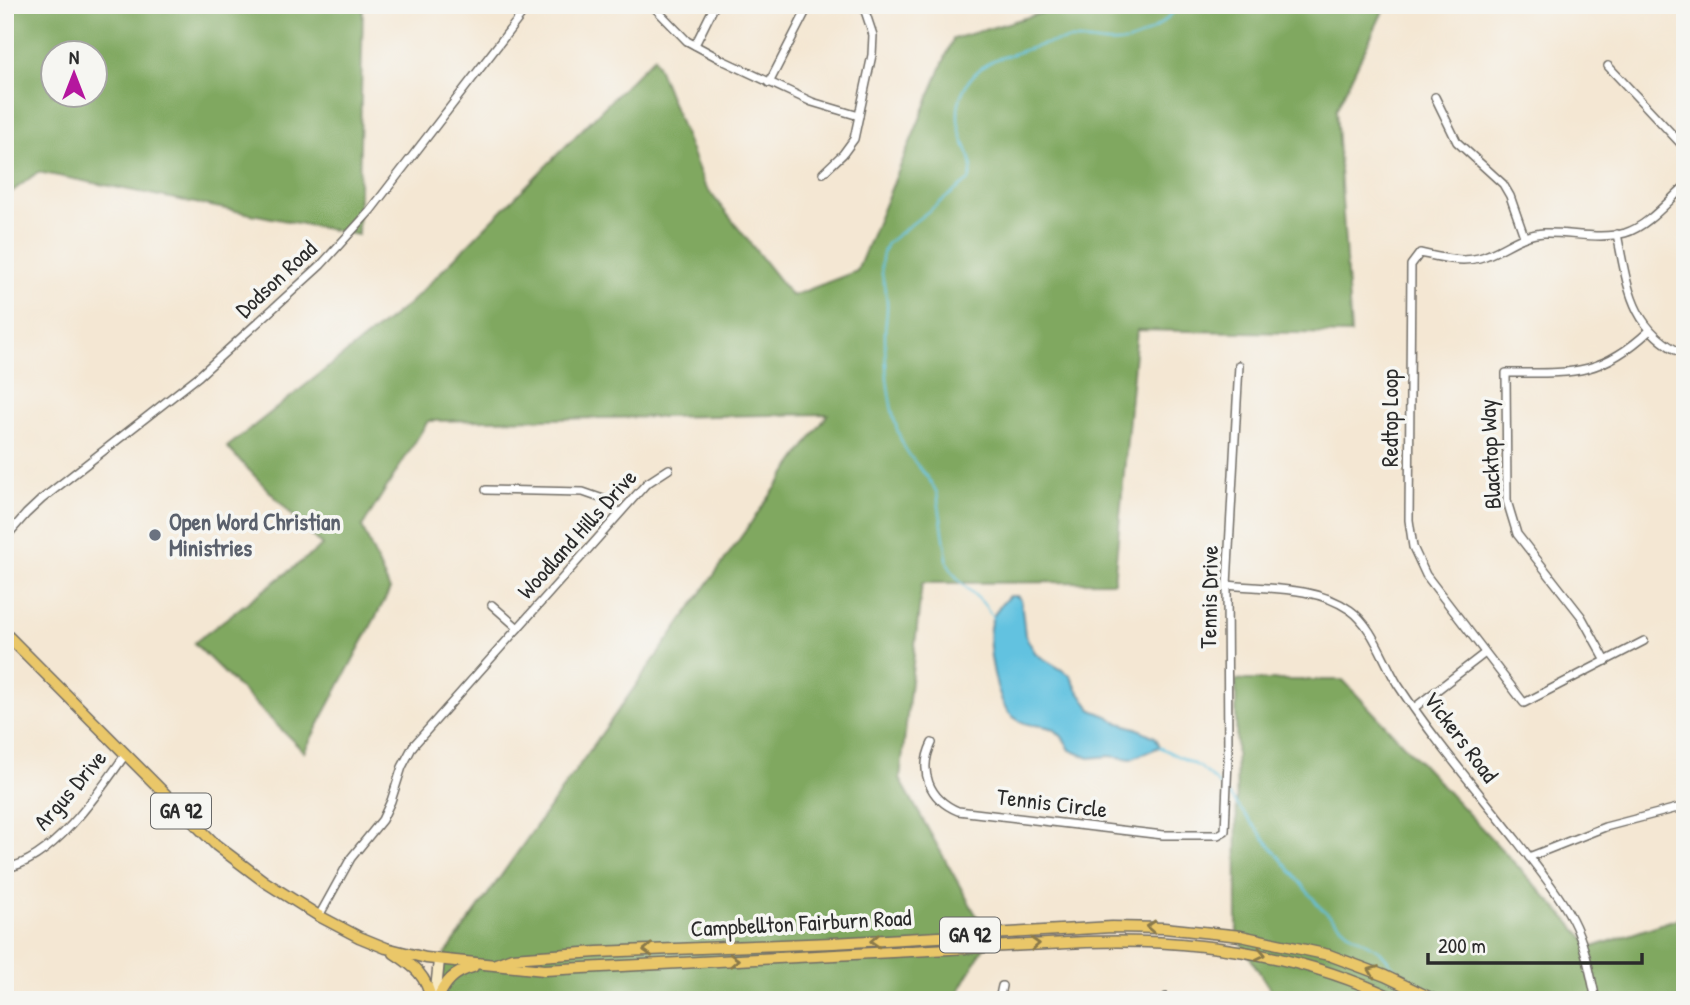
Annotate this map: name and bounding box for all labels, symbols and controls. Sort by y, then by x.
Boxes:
north arrow [38,38,108,108]
text: N [69,44,79,70]
street label: Dodson Road [228,233,323,324]
street label: Redtop Loop [1374,369,1405,467]
street label: Blacktop Way [1471,398,1508,510]
street label: Woodland Hills Drive [510,462,643,605]
place label: Open Word Christian Ministries [169,506,341,563]
marker: Open Word Christian Ministries [147,527,163,543]
street label: Tennis Drive [1192,545,1225,649]
street label: Vickers Road [1417,685,1506,789]
street label: Argus Drive [26,743,113,836]
street label: Tennis Circle [995,780,1109,825]
road number: GA 92 [151,794,211,828]
street label: Campbellton Fairburn Road [690,901,912,944]
road number: GA 92 [940,918,1000,953]
one-way arrow [1145,920,1156,935]
scale bar [1428,921,1641,965]
text: 200 m [1438,931,1486,960]
one-way arrow [869,933,880,948]
one-way arrow [1030,937,1041,952]
one-way arrow [642,943,653,958]
one-way arrow [1255,946,1267,961]
one-way arrow [729,953,740,968]
one-way arrow [1368,965,1380,979]

